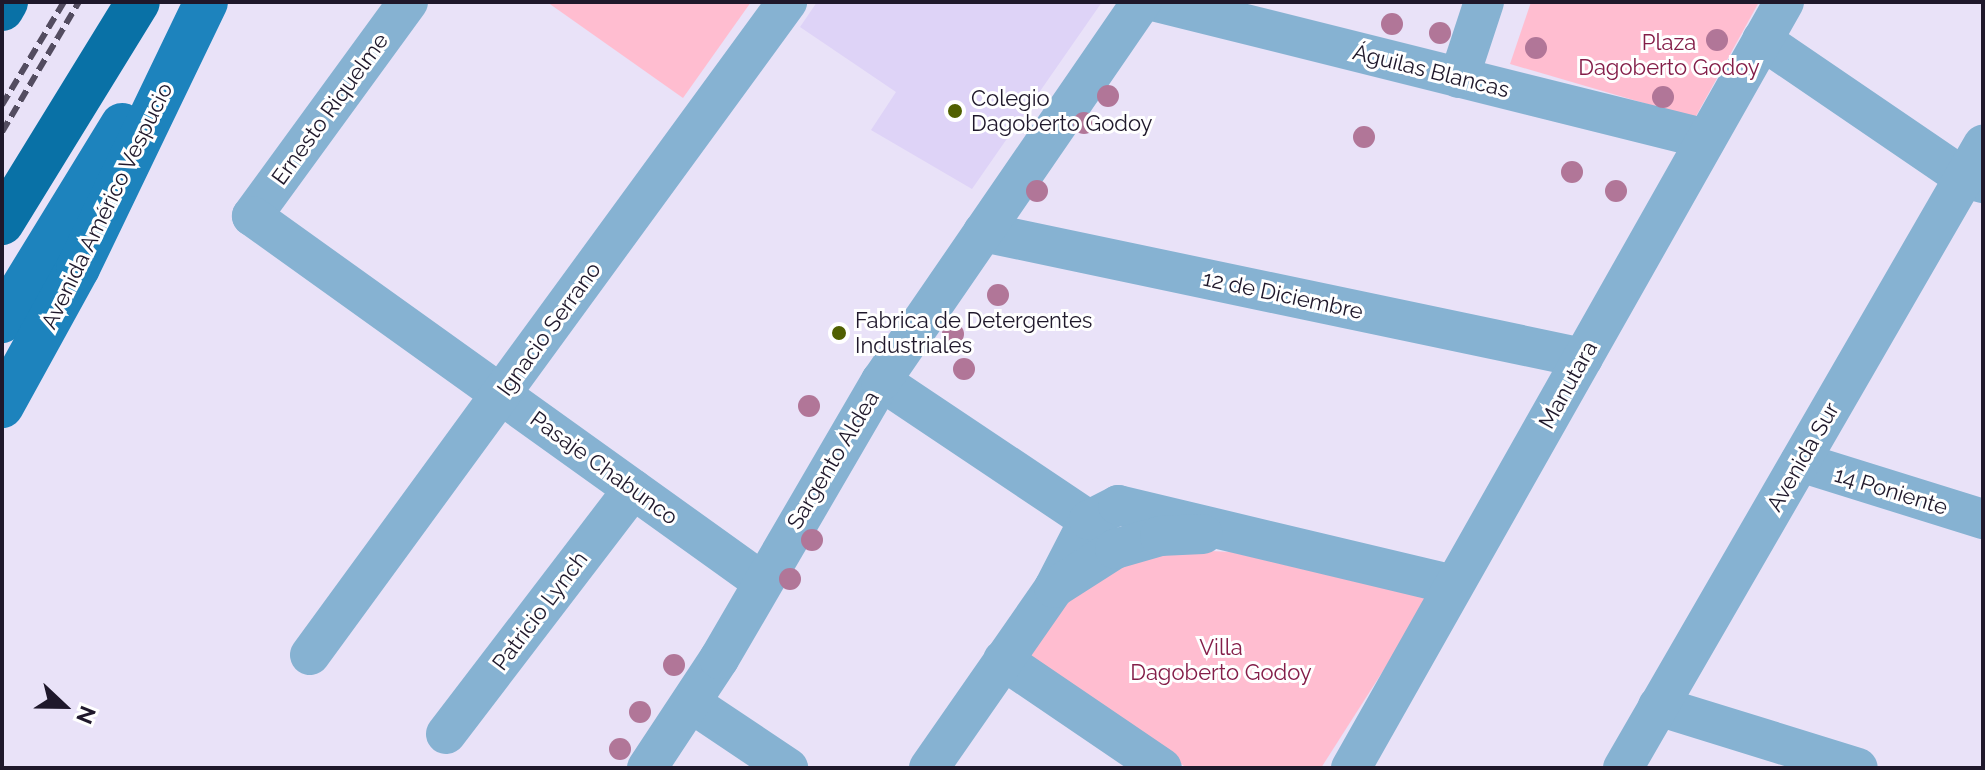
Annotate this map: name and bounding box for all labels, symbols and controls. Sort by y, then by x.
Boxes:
street label: Ernesto Riquelme [266,28,394,190]
park label: Plaza Dagoberto Godoy [1578,29,1760,80]
street label: Águilas Blancas [1350,39,1512,103]
street label: Avenida Américo Vespucio [35,78,179,334]
place label: Colegio Dagoberto Godoy [971,85,1153,136]
marker: Colegio Dagoberto Godoy [946,102,964,120]
street label: Ignacio Serrano [492,257,606,401]
street label: 12 de Diciembre [1200,265,1366,325]
place label: Fabrica de Detergentes Industriales [855,307,1092,358]
marker: Fabrica de Detergentes Industriales [830,324,848,342]
street label: Manutara [1533,337,1603,433]
street label: Sargento Aldea [781,386,885,534]
street label: Avenida Sur [1761,398,1845,516]
street label: Pasaje Chabunco [525,406,683,530]
street label: 14 Poniente [1831,461,1951,521]
street label: Patricio Lynch [487,546,593,676]
park label: Villa Dagoberto Godoy [1130,634,1312,686]
north arrow [24,666,104,746]
text: N [71,702,101,728]

